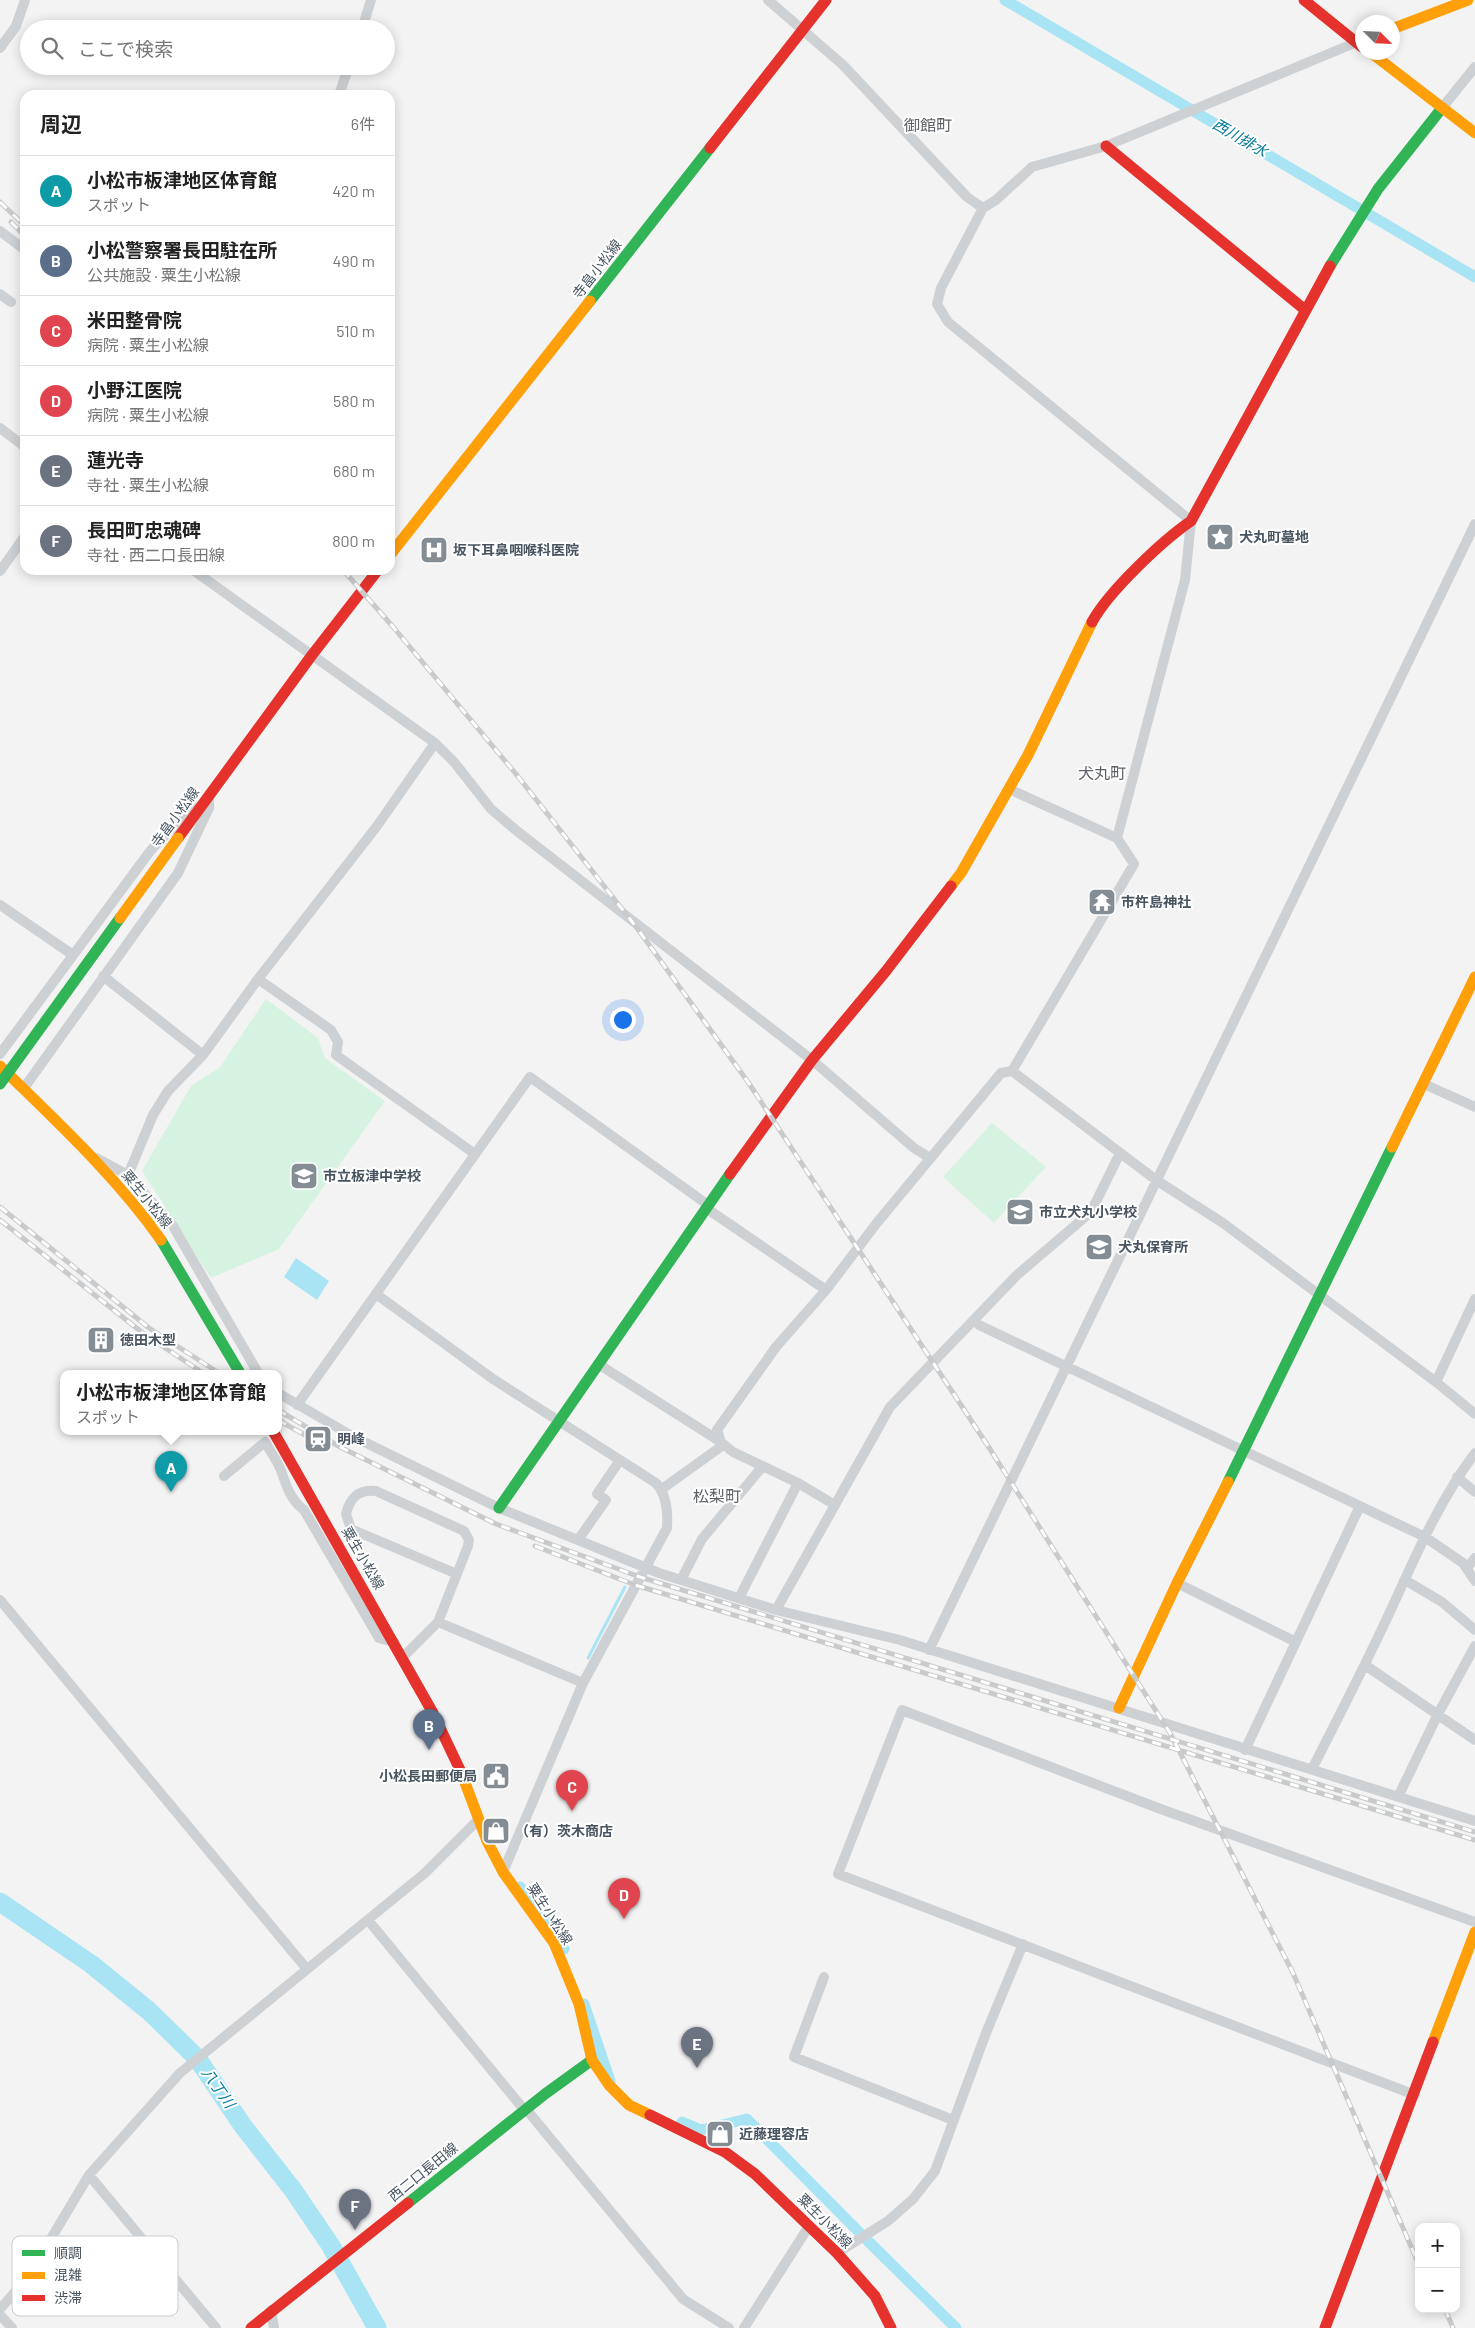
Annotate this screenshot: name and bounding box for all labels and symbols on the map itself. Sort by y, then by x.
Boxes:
north arrow [1355,15,1400,60]
water label: 西川排水 [1210,114,1273,161]
district label: 御館町 [904,115,952,134]
street label: 寺畠小松線 [568,236,625,302]
place icon: 犬丸町墓地 [1205,522,1235,552]
place label: 犬丸町墓地 [1239,528,1309,545]
hospital icon: 坂下耳鼻咽喉科医院 [419,535,449,565]
place label: 坂下耳鼻咽喉科医院 [453,541,579,558]
district label: 犬丸町 [1078,763,1126,782]
street label: 寺畠小松線 [147,783,202,850]
temple icon: 市杵島神社 [1087,887,1117,917]
place label: 市杵島神社 [1121,893,1191,910]
your location [610,1007,636,1033]
school or university icon: 市立板津中学校 [289,1161,319,1191]
street label: 粟生小松線 [119,1166,176,1231]
place label: 市立板津中学校 [323,1167,421,1184]
school or university icon: 市立犬丸小学校 [1005,1197,1035,1227]
place label: 市立犬丸小学校 [1039,1203,1137,1220]
school or university icon: 犬丸保育所 [1084,1232,1114,1262]
place label: 犬丸保育所 [1118,1238,1188,1255]
building icon: 徳田木型 [86,1325,116,1355]
place label: 徳田木型 [120,1331,176,1348]
station icon: 明峰 [303,1424,333,1454]
place label: 明峰 [337,1430,365,1447]
pin: A [155,1451,187,1492]
district label: 松梨町 [693,1486,741,1505]
street label: 粟生小松線 [339,1523,388,1592]
pin: B [413,1709,445,1750]
public building icon: 小松長田郵便局 [481,1761,511,1791]
place label: 小松長田郵便局 [379,1767,477,1784]
pin: C [556,1770,588,1811]
shop icon: （有）茨木商店 [481,1816,511,1846]
place label: （有）茨木商店 [515,1822,613,1839]
pin: D [608,1878,640,1919]
street label: 粟生小松線 [524,1880,577,1948]
pin: E [681,2027,713,2068]
water label: 八丁川 [199,2064,240,2113]
shop icon: 近藤理容店 [705,2119,735,2149]
place label: 近藤理容店 [739,2125,809,2142]
street label: 西二口長田線 [385,2139,461,2205]
pin: F [339,2189,371,2230]
street label: 粟生小松線 [795,2190,856,2251]
legend [12,2236,178,2316]
text: 順調 [54,2244,82,2261]
text: 混雑 [54,2266,82,2283]
text: 渋滞 [54,2289,82,2306]

